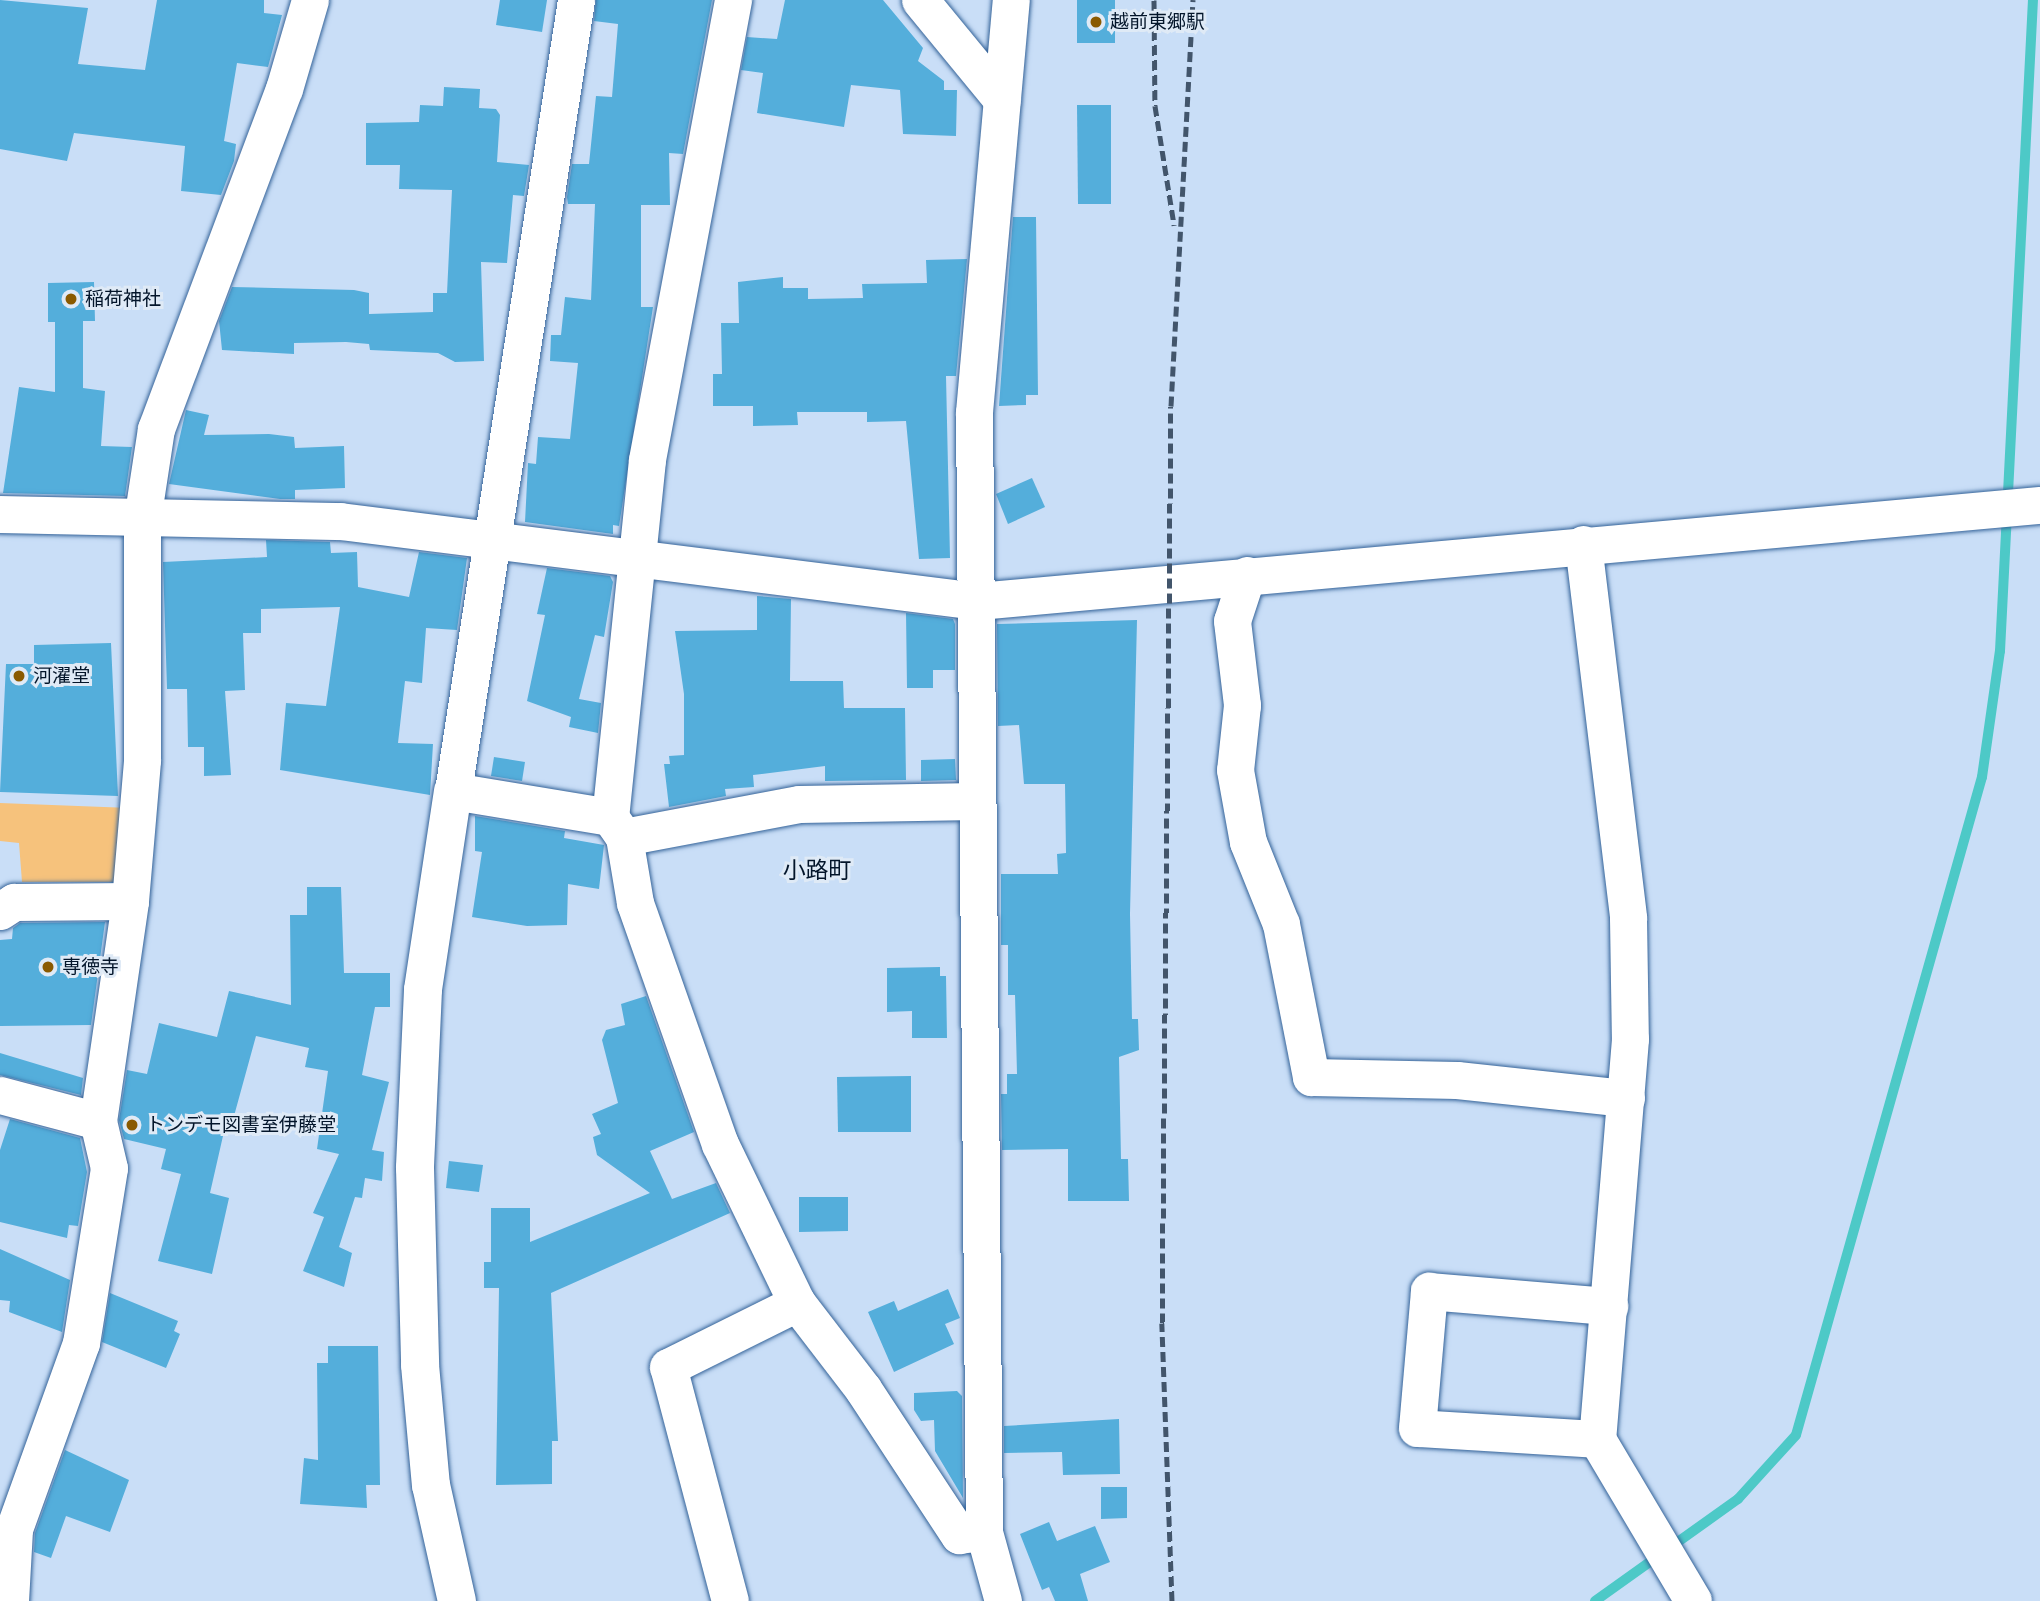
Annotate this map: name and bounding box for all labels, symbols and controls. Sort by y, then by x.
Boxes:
place label: 越前東郷駅 [1110,11,1205,33]
marker: 越前東郷駅 [1088,14,1104,30]
place label: 稲荷神社 [85,288,161,310]
marker: 稲荷神社 [63,291,79,307]
place label: 河濯堂 [33,665,90,687]
marker: 河濯堂 [11,668,27,684]
district label: 小路町 [783,856,851,884]
place label: 専徳寺 [62,956,119,978]
marker: 専徳寺 [40,959,56,975]
place label: トンデモ図書室伊藤堂 [146,1114,336,1136]
marker: トンデモ図書室伊藤堂 [124,1117,140,1133]

